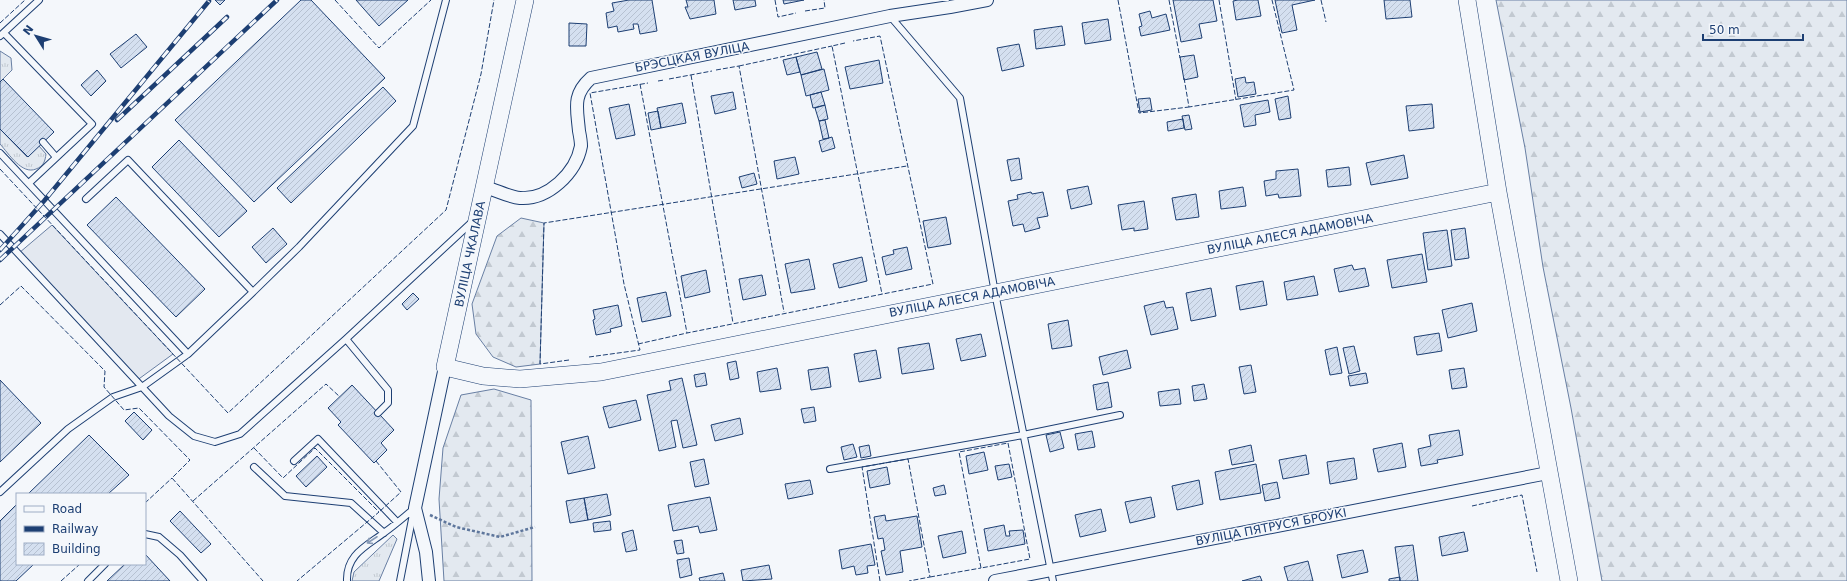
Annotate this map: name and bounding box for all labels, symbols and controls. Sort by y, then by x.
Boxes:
north arrow [16,16,56,56]
scale bar [1703,16,1803,42]
text: N [20,23,36,38]
text: 50 m [1709,23,1740,37]
street label: БРЭСЦКАЯ ВУЛІЦА [634,39,751,75]
street label: ВУЛІЦА ЧКАЛАВА [452,199,488,308]
street label: ВУЛІЦА АЛЕСЯ АДАМОВІЧА [1206,211,1375,257]
street label: ВУЛІЦА АЛЕСЯ АДАМОВІЧА [888,274,1057,320]
legend [16,493,146,565]
text: Road [52,502,82,516]
street label: ВУЛІЦА ПЯТРУСЯ БРОЎКІ [1194,505,1348,549]
text: Railway [52,522,98,536]
one-way arrow [367,536,378,544]
text: Building [52,542,101,556]

